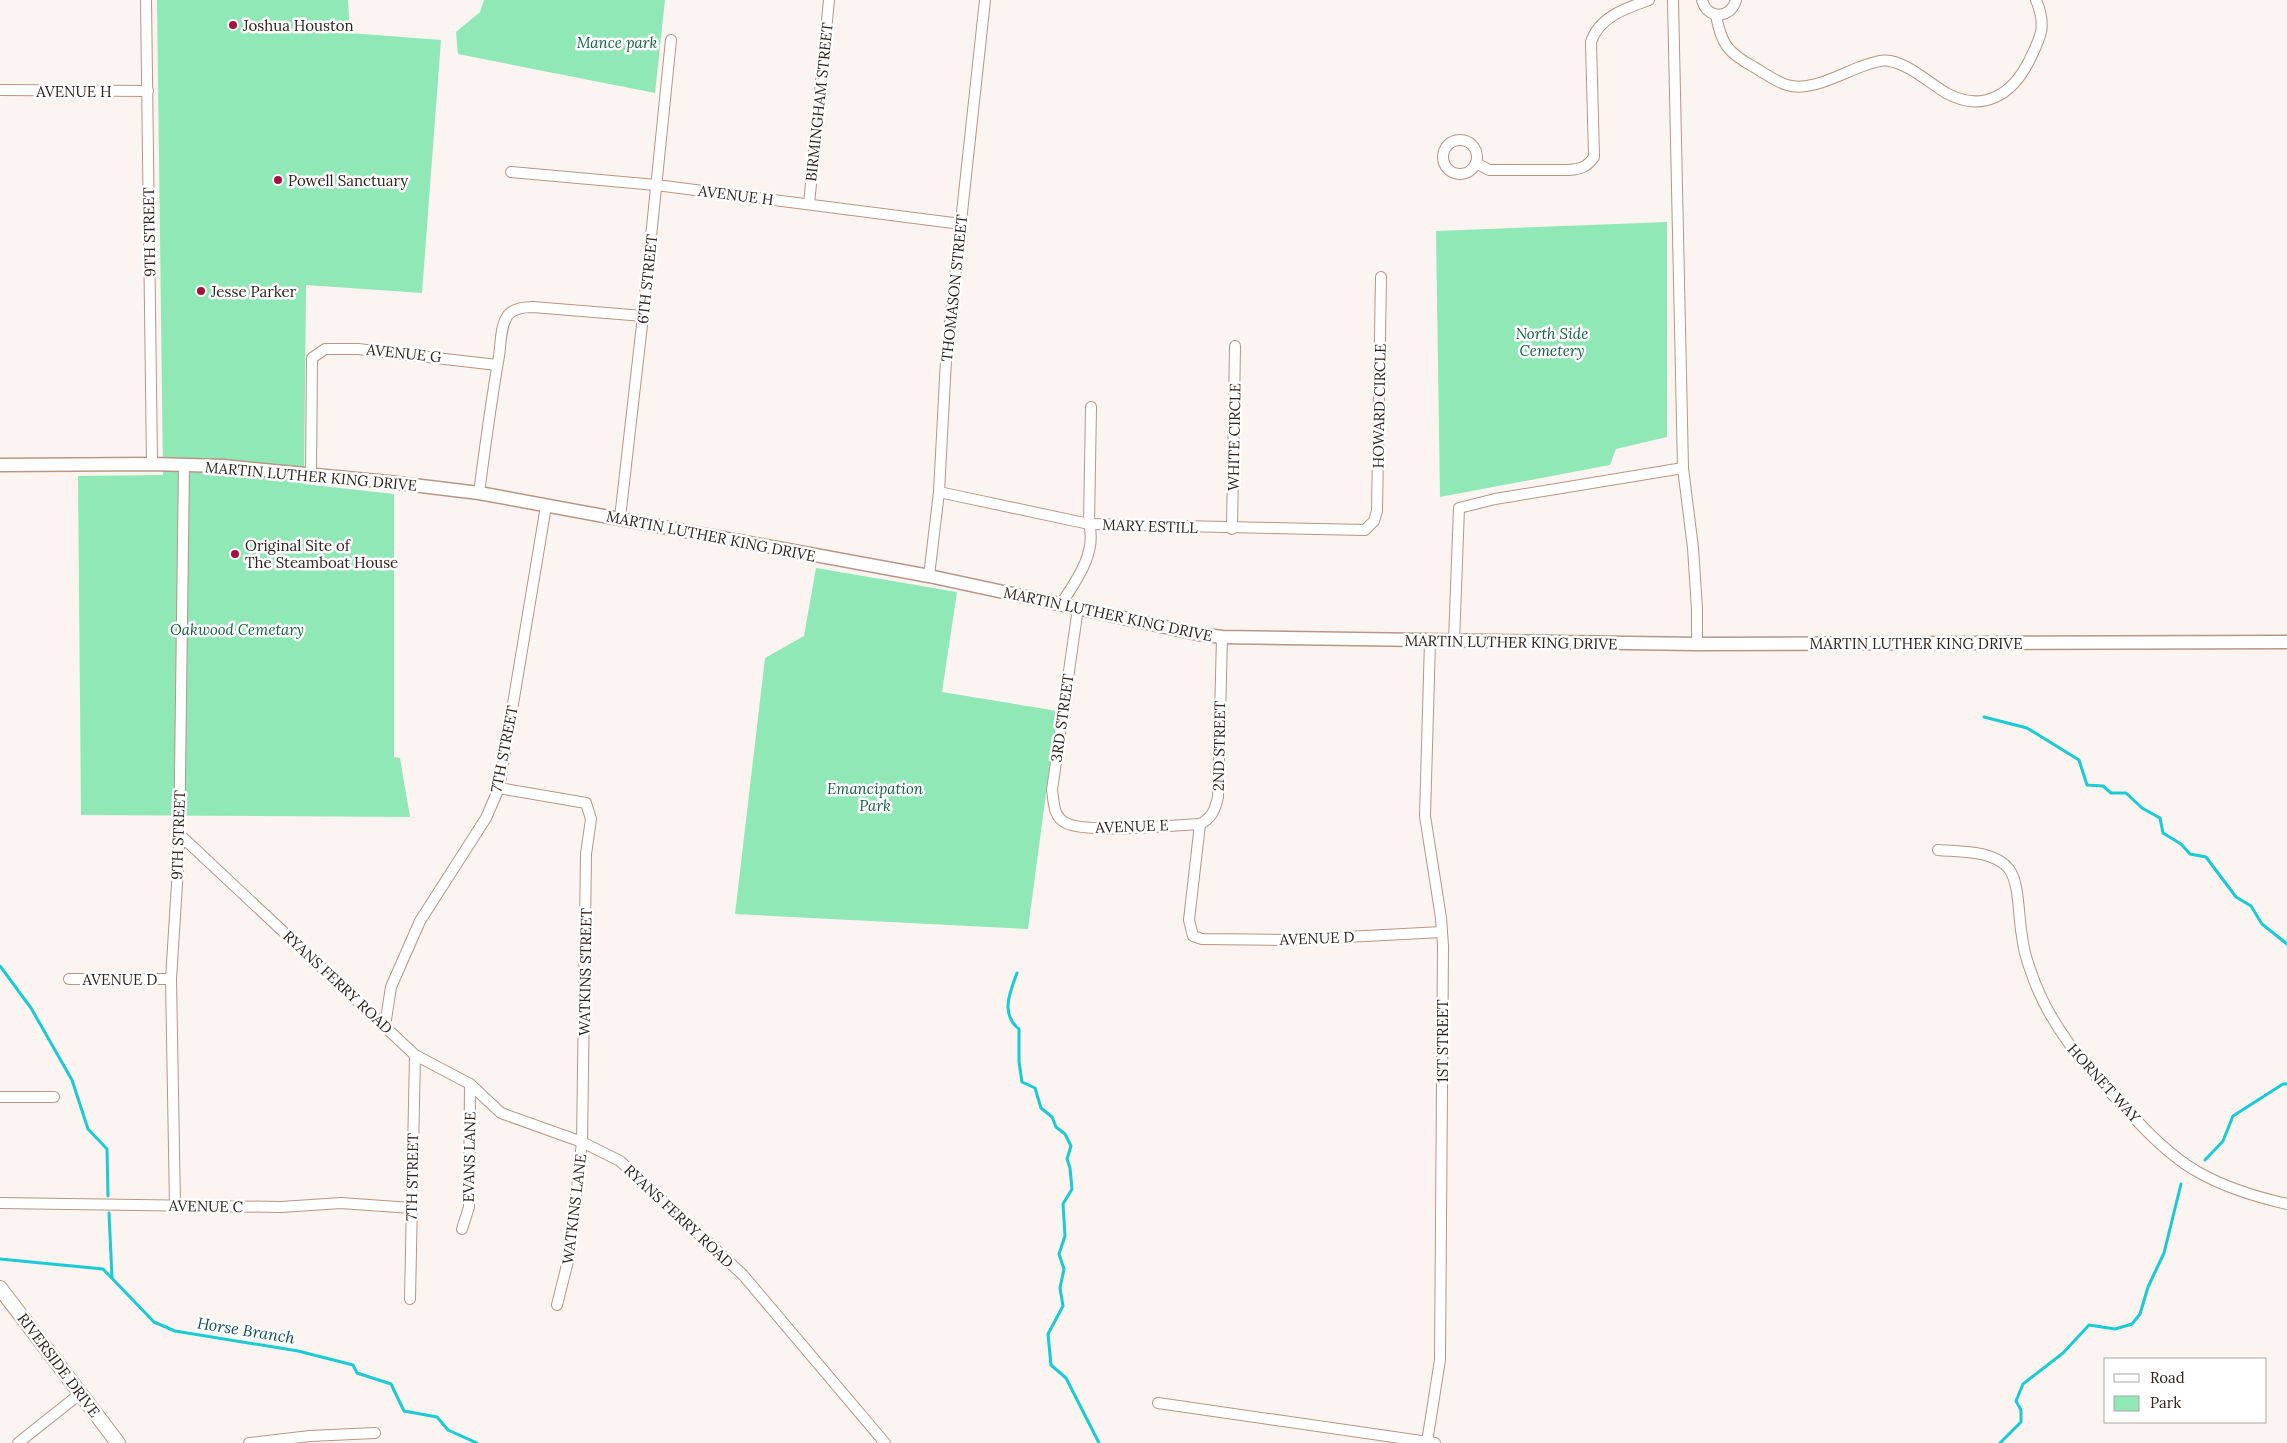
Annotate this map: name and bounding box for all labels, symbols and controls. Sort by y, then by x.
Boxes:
place label: Joshua Houston [242,16,354,35]
marker: Joshua Houston [227,19,239,31]
street label: BIRMINGHAM STREET [801,21,837,182]
park label: Mance park [577,33,657,52]
street label: AVENUE H [35,82,112,101]
place label: Powell Sanctuary [288,171,408,190]
marker: Powell Sanctuary [272,174,284,186]
street label: AVENUE H [696,181,775,209]
street label: 9TH STREET [139,187,159,277]
street label: THOMASON STREET [937,213,971,362]
street label: 6TH STREET [633,233,661,325]
place label: Jesse Parker [210,282,297,301]
marker: Jesse Parker [195,285,207,297]
park label: North Side Cemetery [1516,324,1588,360]
street label: AVENUE G [365,340,443,366]
street label: HOWARD CIRCLE [1368,343,1390,469]
street label: WHITE CIRCLE [1224,383,1244,491]
street label: MARTIN LUTHER KING DRIVE [204,457,418,495]
street label: MARTIN LUTHER KING DRIVE [605,506,817,566]
street label: MARY ESTILL [1102,515,1198,537]
place label: Original Site of The Steamboat House [245,536,398,572]
marker: Original Site of The Steamboat House [229,548,241,560]
street label: MARTIN LUTHER KING DRIVE [1002,583,1214,645]
park label: Oakwood Cemetary [170,620,304,639]
street label: MARTIN LUTHER KING DRIVE [1404,631,1618,653]
street label: MARTIN LUTHER KING DRIVE [1810,634,2022,653]
street label: 3RD STREET [1046,672,1078,763]
street label: 2ND STREET [1209,700,1229,791]
street label: 7TH STREET [486,704,522,794]
park label: Emancipation Park [827,779,924,815]
street label: 9TH STREET [167,789,189,880]
street label: AVENUE E [1094,815,1169,837]
street label: WATKINS STREET [574,908,596,1036]
street label: RYANS FERRY ROAD [279,926,397,1038]
street label: AVENUE D [1278,927,1355,949]
street label: AVENUE D [81,970,158,989]
street label: 1ST STREET [1433,999,1452,1083]
street label: HORNET WAY [2064,1040,2145,1127]
street label: EVANS LANE [459,1111,479,1203]
street label: 7TH STREET [402,1132,422,1221]
street label: WATKINS LANE [558,1153,590,1265]
street label: RYANS FERRY ROAD [620,1160,738,1272]
street label: AVENUE C [168,1196,244,1216]
street label: RIVERSIDE DRIVE [14,1309,104,1421]
water label: Horse Branch [196,1312,296,1348]
legend [2104,1358,2267,1423]
text: Road [2150,1368,2185,1387]
text: Park [2150,1393,2181,1412]

